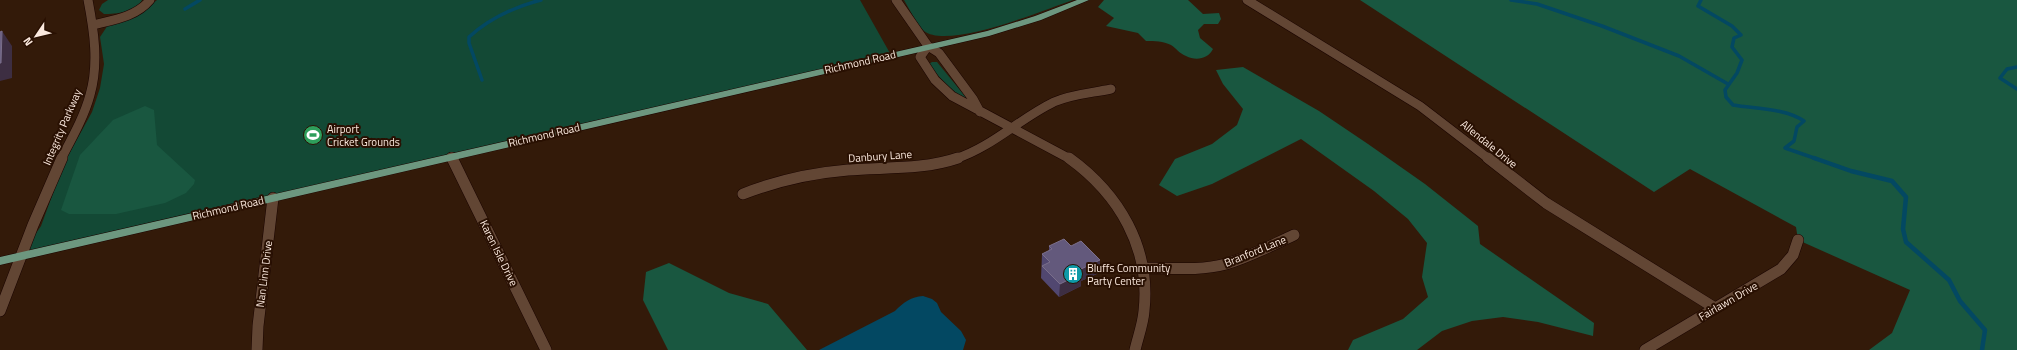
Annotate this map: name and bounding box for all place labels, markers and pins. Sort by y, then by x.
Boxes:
place label: Airport Cricket Grounds [327,121,400,150]
sports icon: Airport Cricket Grounds [302,124,324,146]
place label: Bluffs Community Party Center [1087,260,1171,289]
building icon: Bluffs Community Party Center [1062,263,1084,285]

